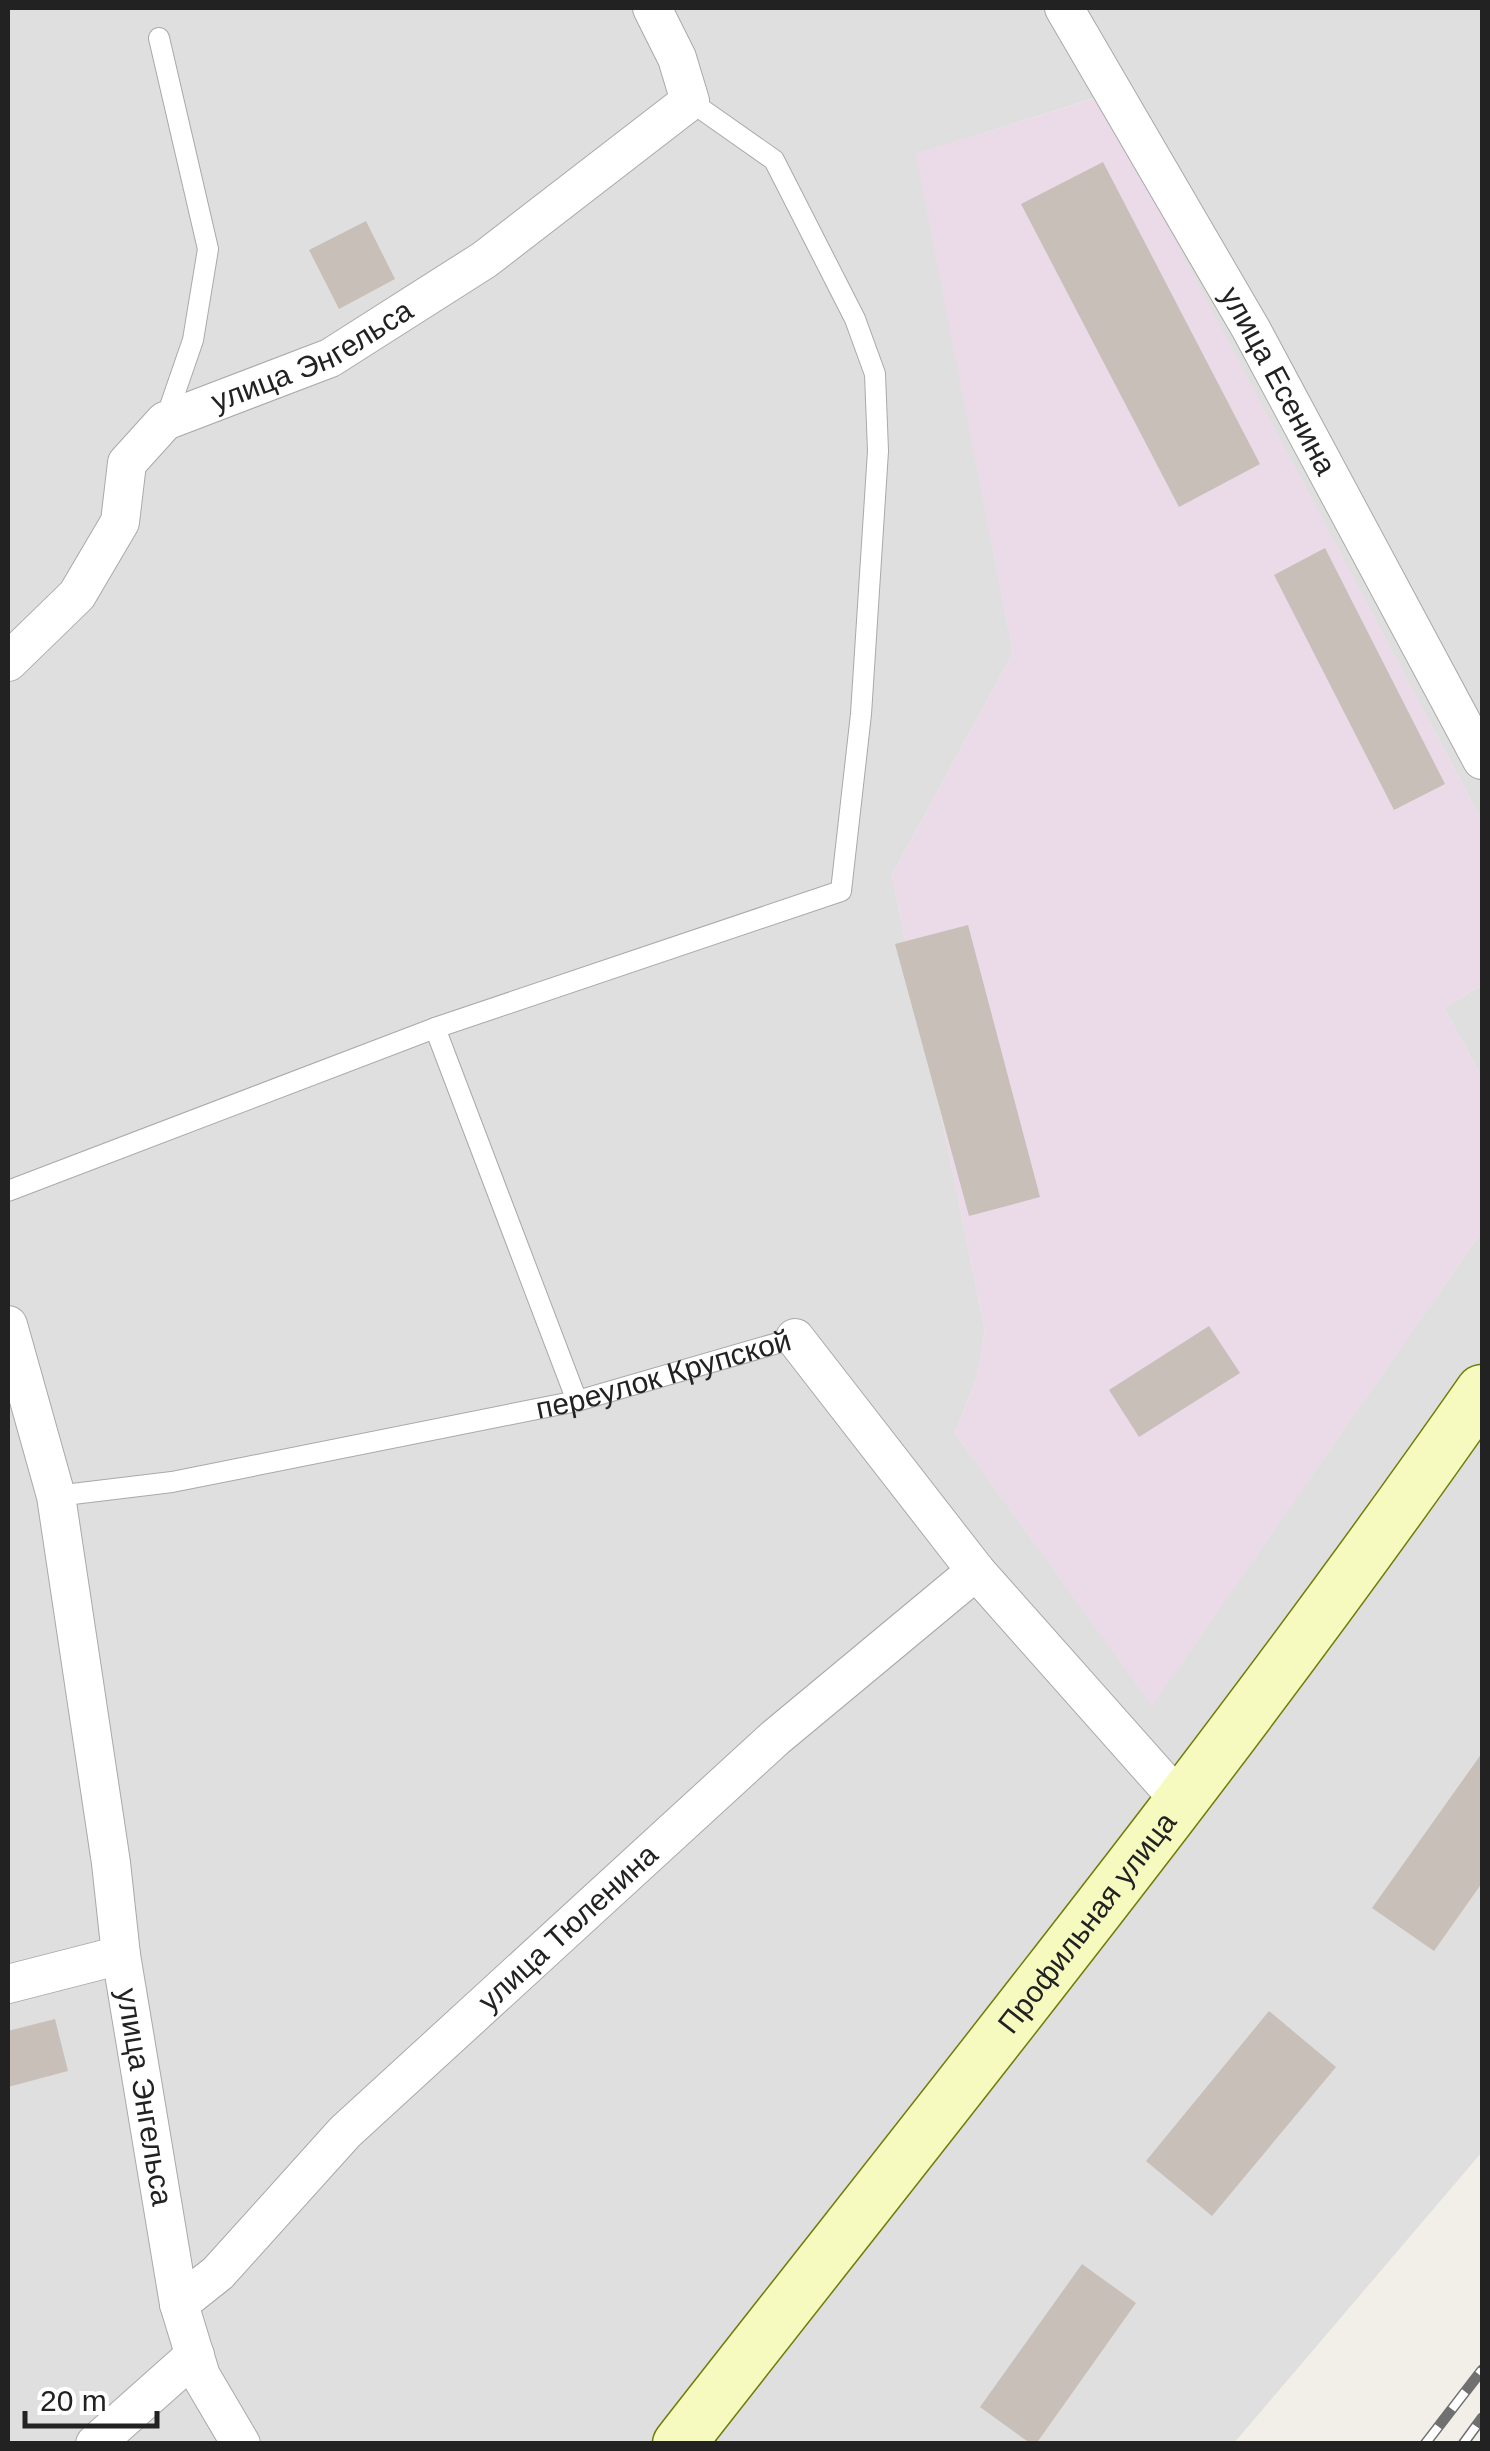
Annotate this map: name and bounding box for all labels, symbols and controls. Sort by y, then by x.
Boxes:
street label: улица Есенина [1214,281,1343,480]
street label: улица Энгельса [207,293,418,418]
street label: переулок Крупской [533,1323,795,1425]
street label: Профильная улица [991,1805,1183,2039]
street label: улица Тюленина [472,1837,664,2017]
street label: улица Энгельса [111,1986,179,2208]
scale bar [25,2366,158,2428]
text: 20 m [40,2384,107,2417]

